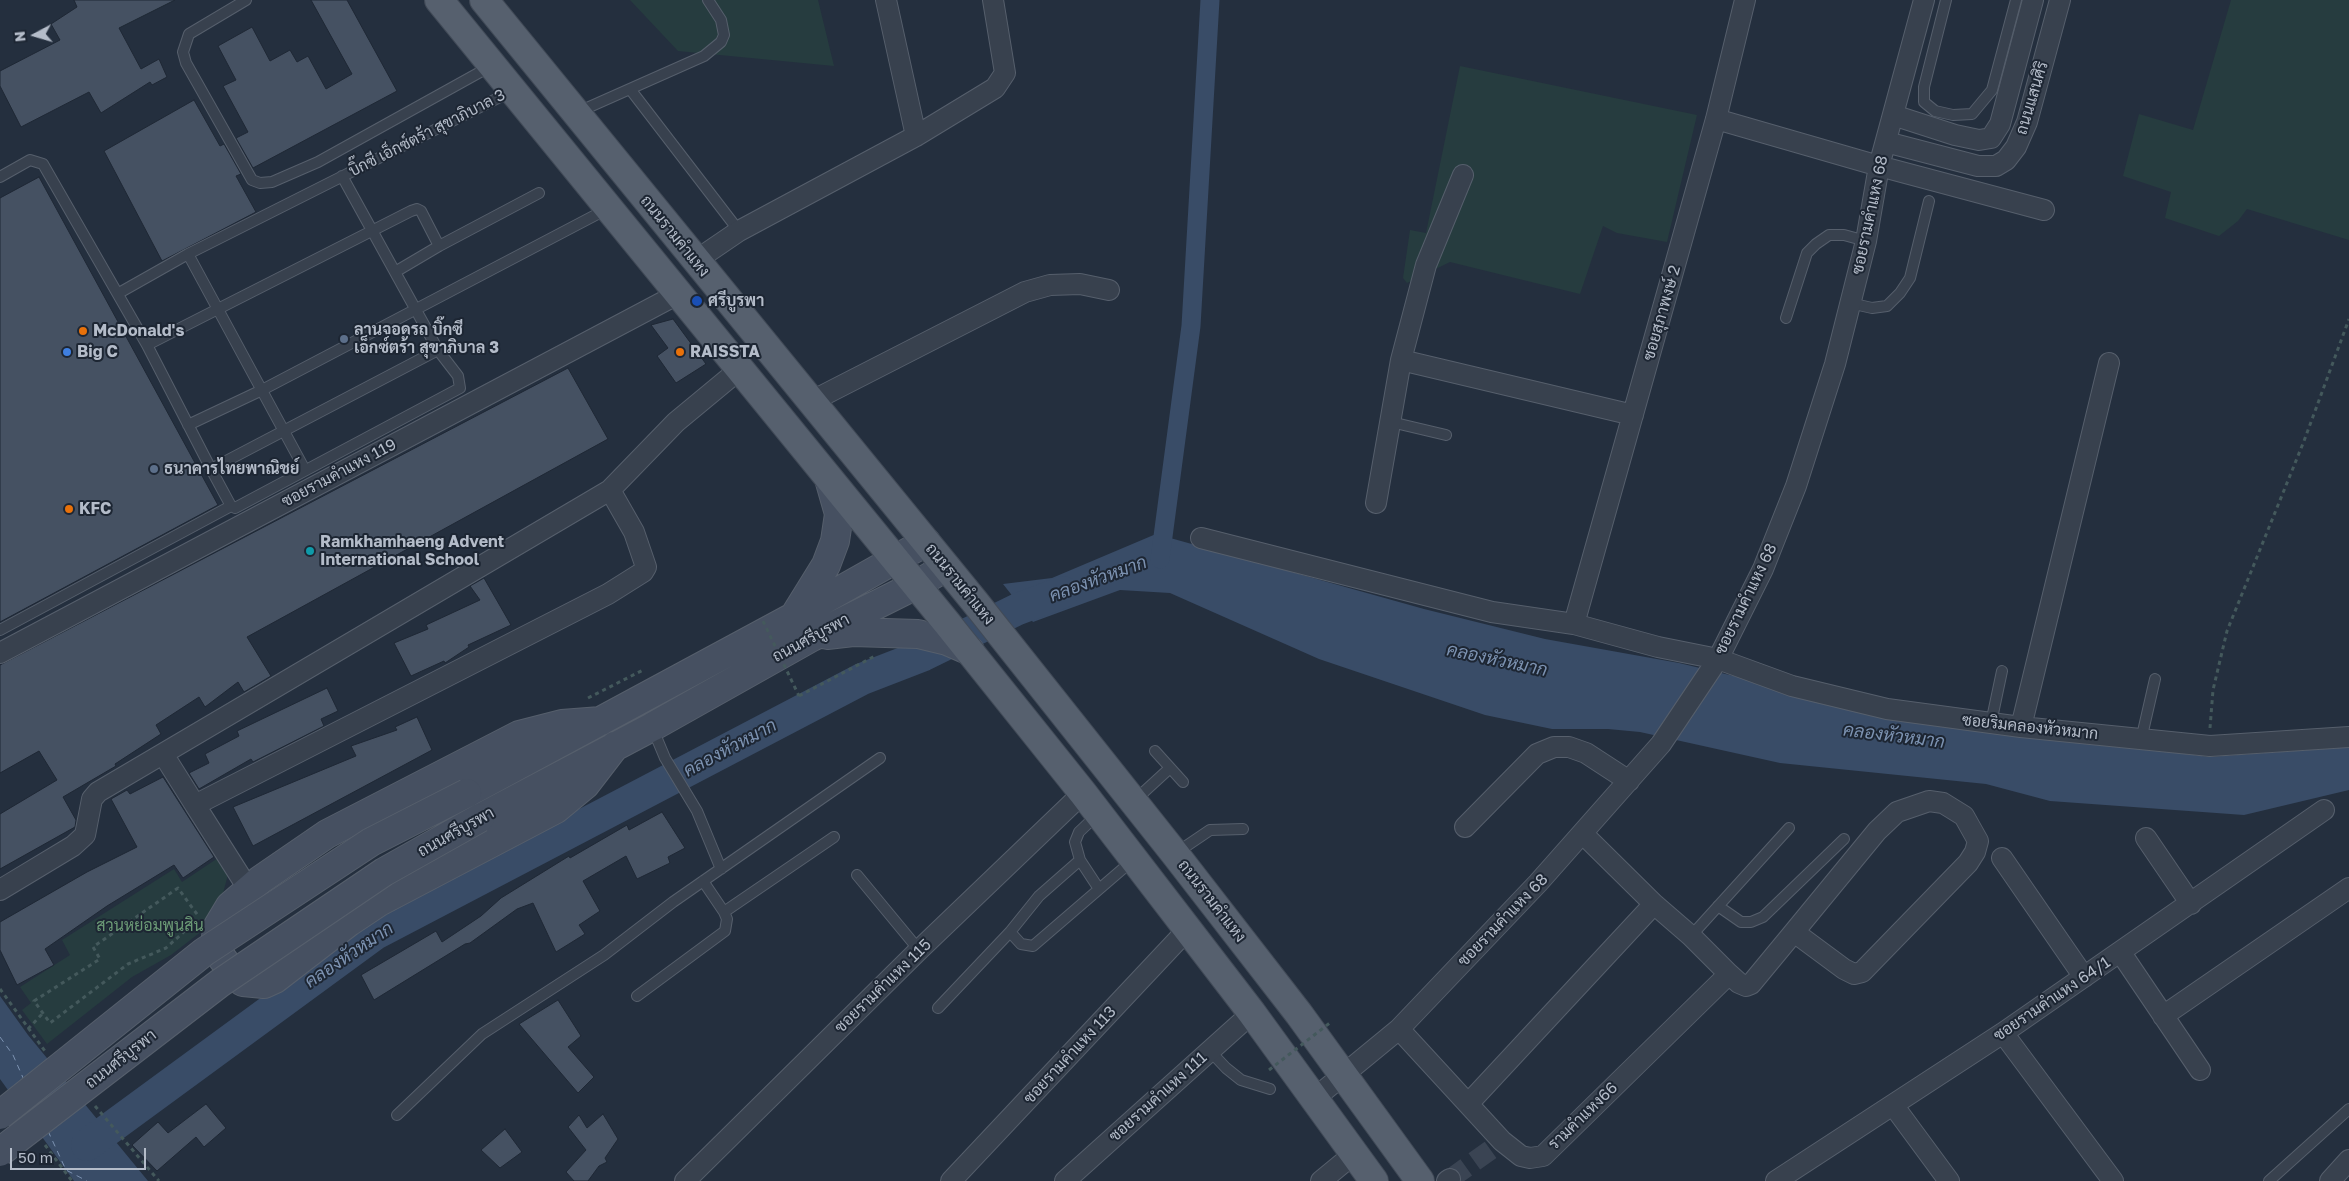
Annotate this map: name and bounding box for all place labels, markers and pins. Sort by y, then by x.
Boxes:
place label: ศรีบูรพา [708,291,764,311]
marker: ศรีบูรพา [690,294,704,308]
place label: ลานจอดรถ บิ๊กซี เอ็กซ์ตร้า สุขาภิบาล 3 [354,320,499,358]
place label: McDonald's [93,321,184,341]
marker: McDonald's [77,325,89,337]
marker: ลานจอดรถ บิ๊กซี เอ็กซ์ตร้า สุขาภิบาล 3 [338,333,350,345]
place label: Big C [77,342,118,362]
place label: RAISSTA [690,342,760,362]
marker: Big C [61,346,73,358]
marker: RAISSTA [674,346,686,358]
place label: ธนาคารไทยพาณิชย์ [164,459,299,479]
marker: ธนาคารไทยพาณิชย์ [148,463,160,475]
place label: KFC [79,499,111,519]
marker: KFC [63,503,75,515]
place label: Ramkhamhaeng Advent International School [320,532,504,570]
marker: Ramkhamhaeng Advent International School [304,545,316,557]

